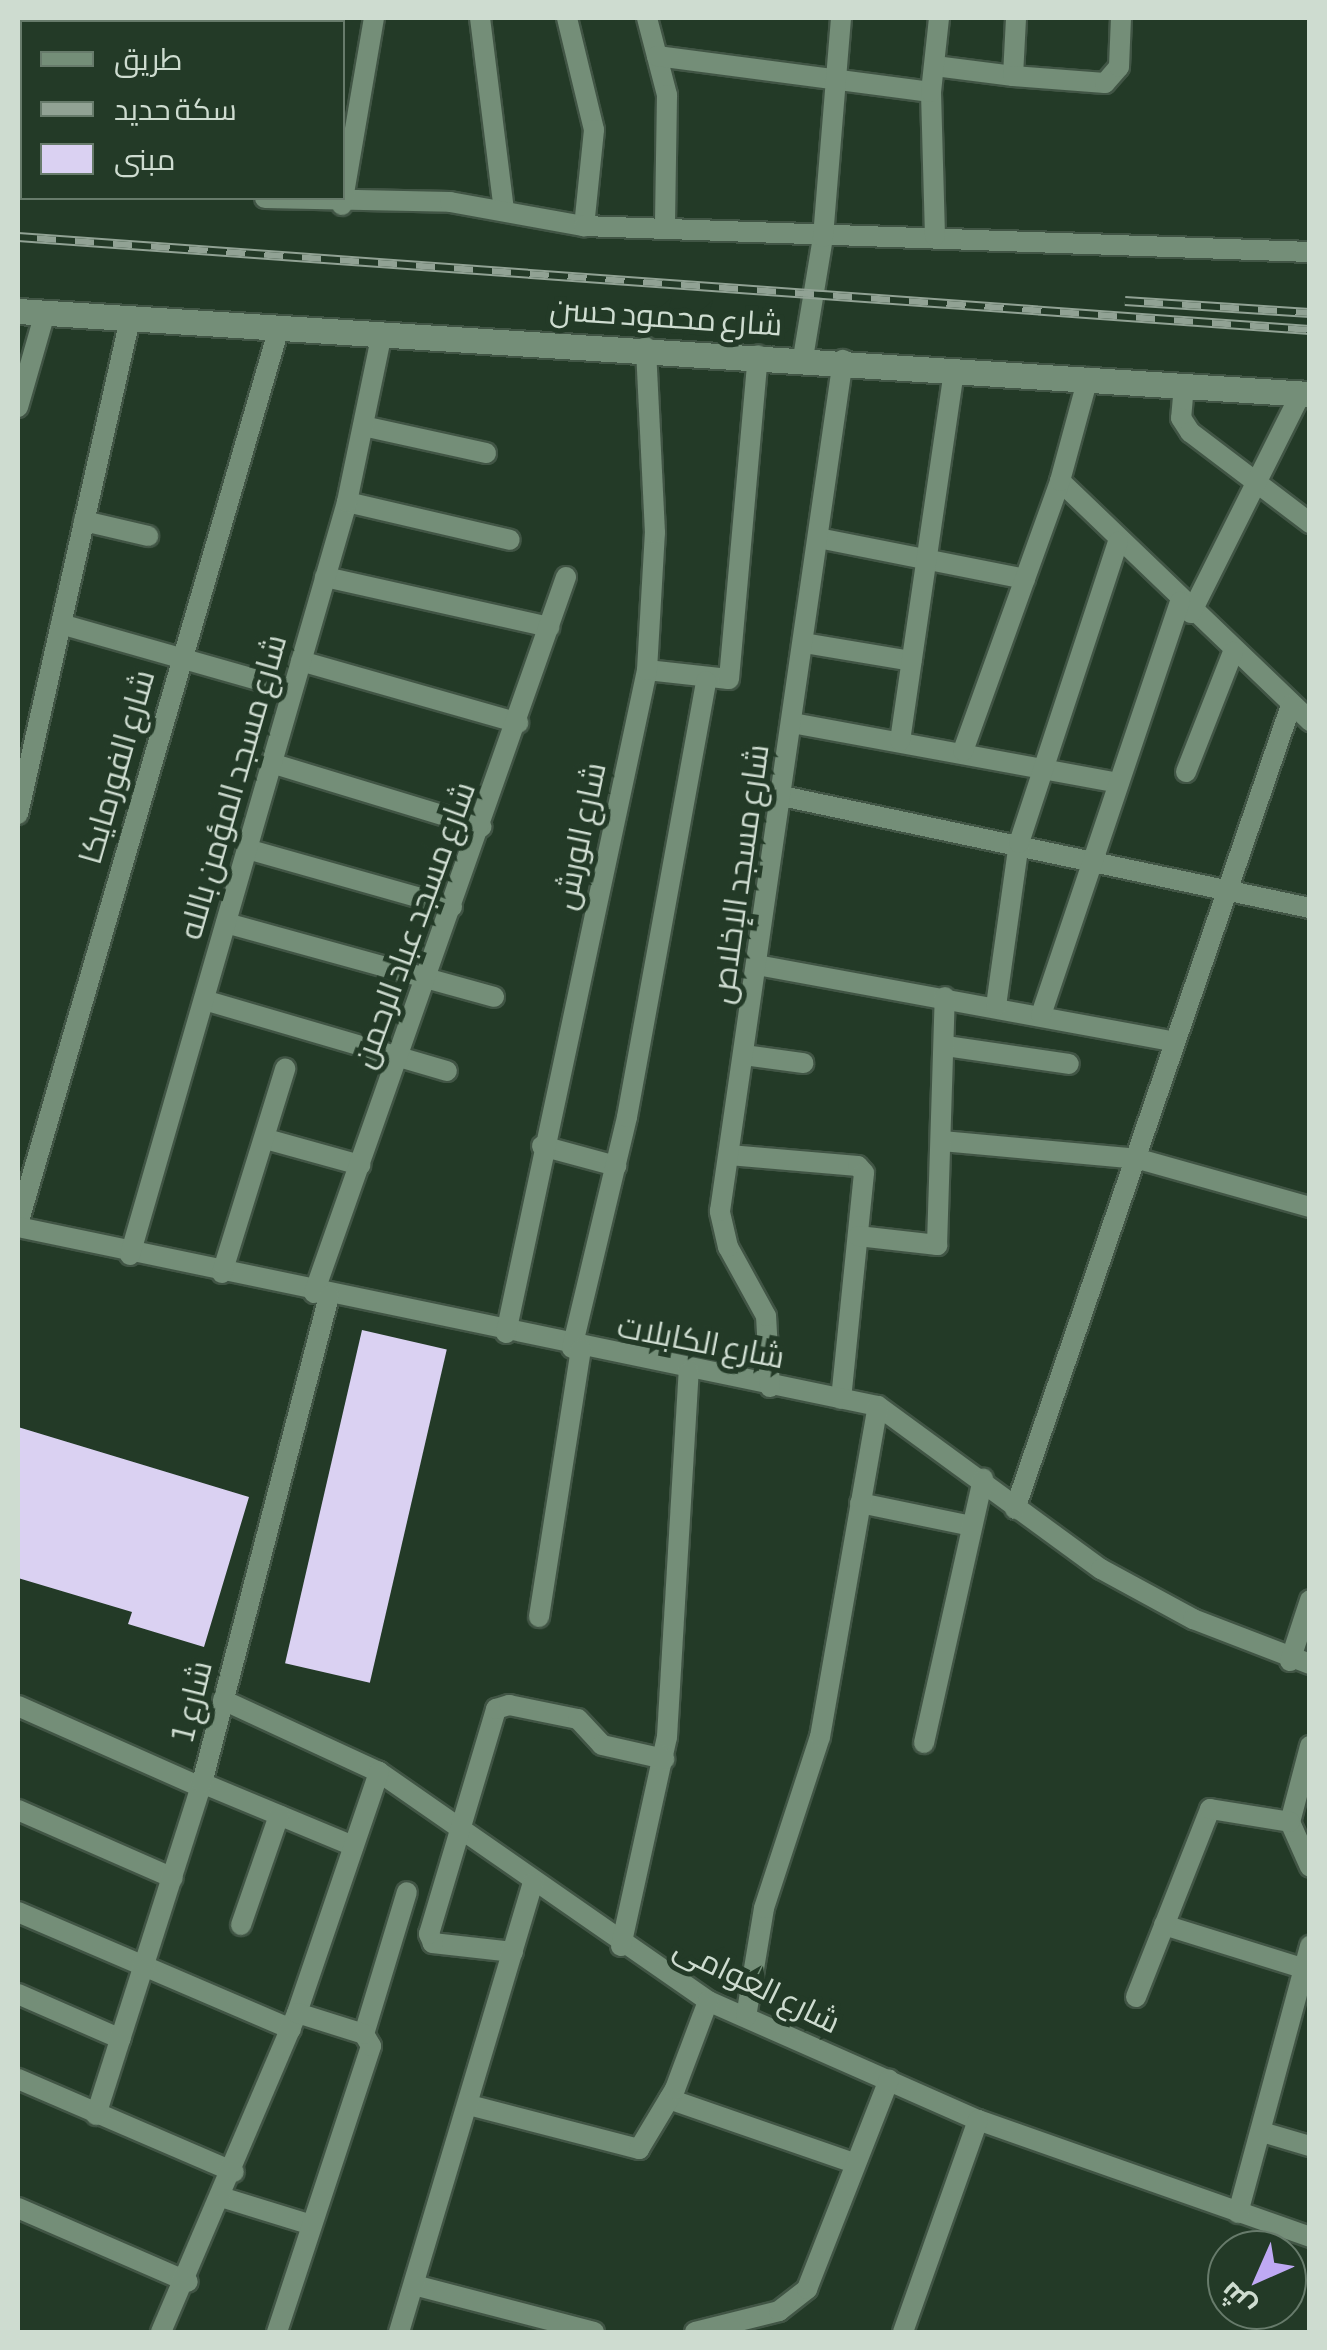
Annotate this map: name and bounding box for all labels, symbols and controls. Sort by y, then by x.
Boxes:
legend [20,20,345,200]
text: طريق [114,42,183,76]
text: سكة حديد [114,92,237,126]
text: مبنى [114,142,175,176]
street label: شارع محمود حسن [548,290,784,344]
street label: شارع مسجد المؤمن بالله [171,630,295,944]
street label: شارع الفورمايكا [71,666,163,868]
street label: شارع مسجد الإخلاص [703,742,777,1006]
street label: شارع الورش [546,759,614,913]
street label: شارع مسجد عباد الرحمن [344,777,484,1073]
street label: شارع الكابلات [614,1307,788,1377]
street label: شارع 1 [164,1657,220,1745]
street label: شارع العوامى [668,1928,846,2042]
north arrow [1207,2230,1307,2330]
text: ش [1213,2276,1261,2324]

